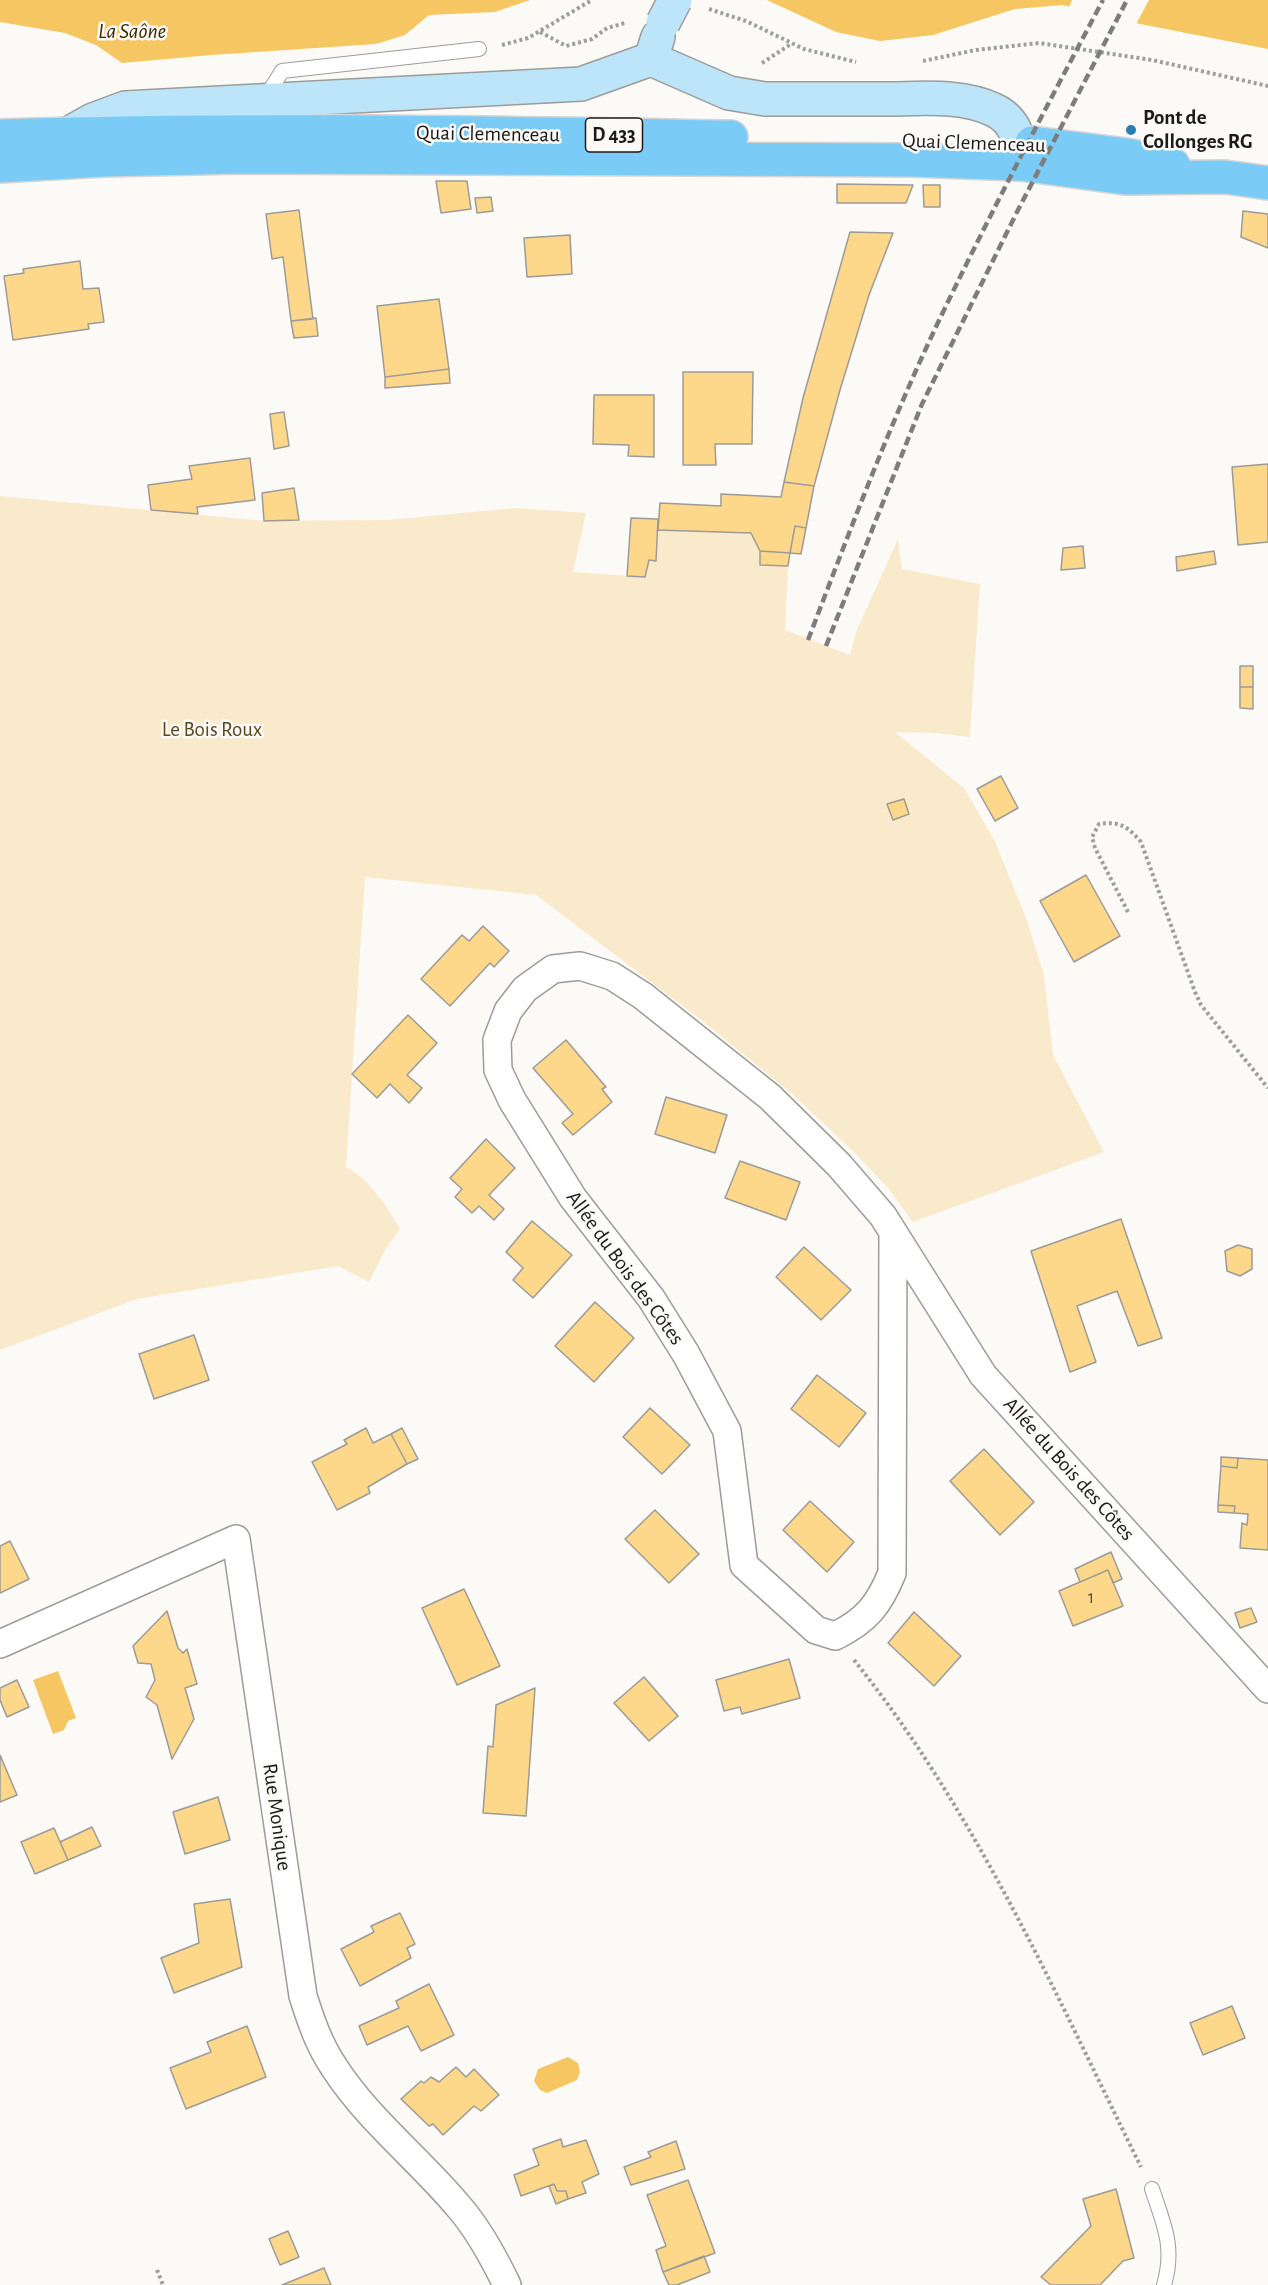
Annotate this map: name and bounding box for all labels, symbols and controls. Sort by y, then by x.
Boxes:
water label: La Saône [98,18,166,44]
place label: Pont de Collonges RG [1143,105,1253,155]
road number: D 433 [586,118,642,152]
street label: Quai Clemenceau [416,120,560,148]
marker: Pont de Collonges RG [1124,123,1138,137]
street label: Quai Clemenceau [902,128,1046,158]
park label: Le Bois Roux [162,717,262,743]
street label: Allée du Bois des Côtes [561,1186,689,1350]
street label: Allée du Bois des Côtes [998,1392,1140,1546]
house number: 1 [1088,1587,1094,1609]
street label: Rue Monique [257,1762,297,1872]

